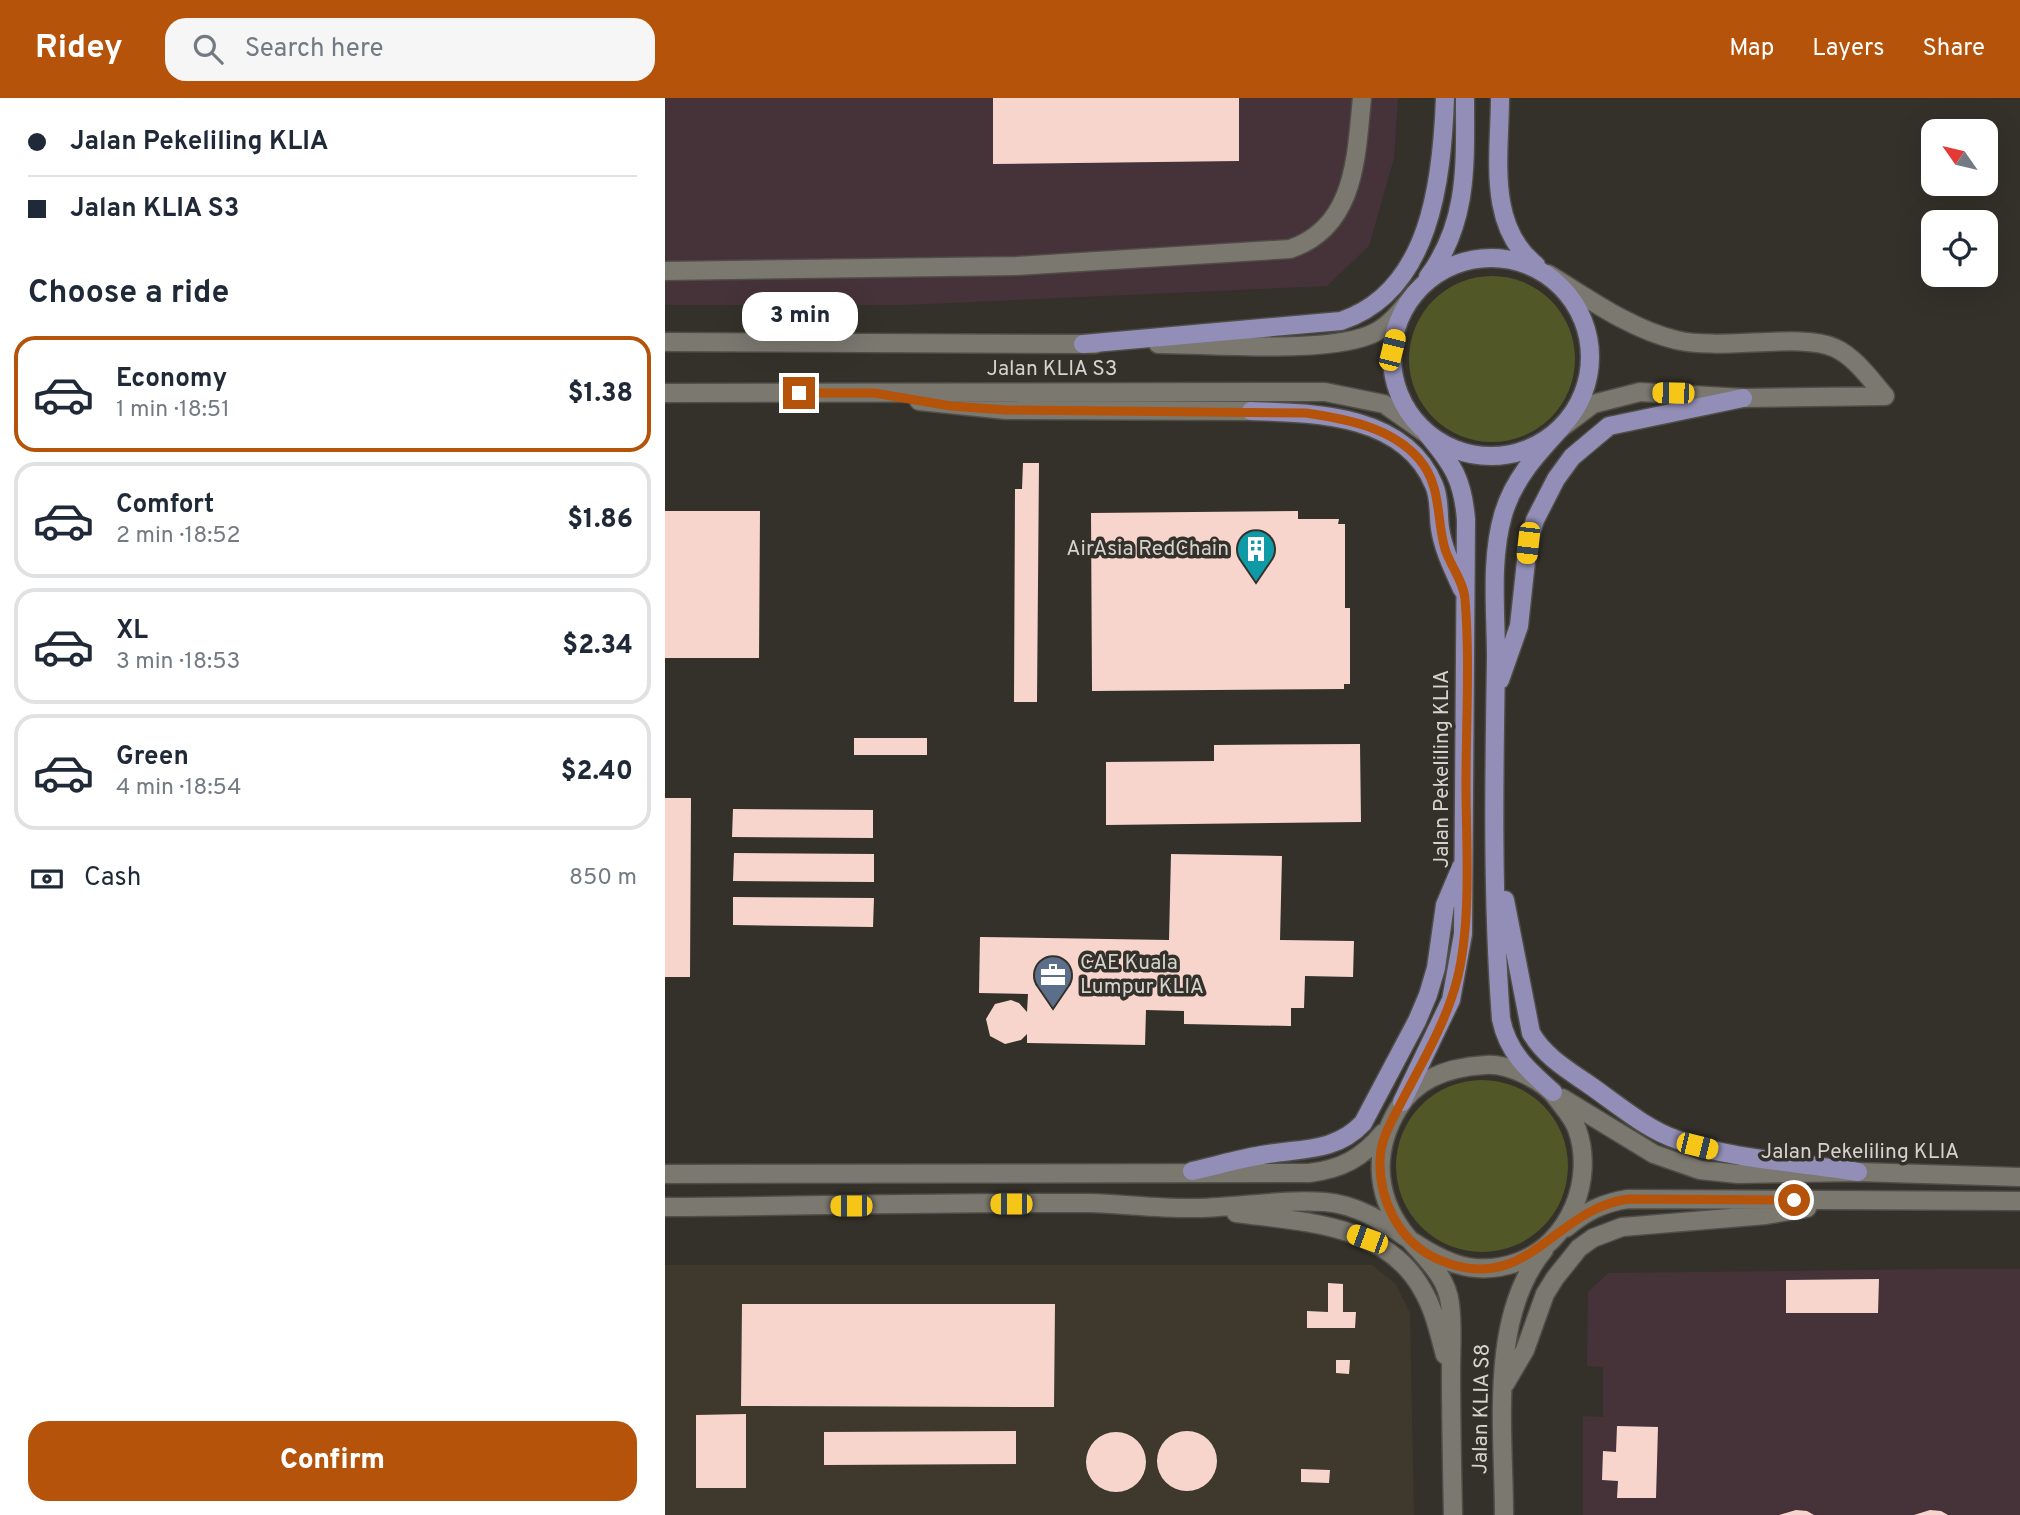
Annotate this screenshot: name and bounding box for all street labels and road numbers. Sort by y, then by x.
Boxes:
street label: Jalan KLIA S3 [987,356,1117,383]
street label: Jalan Pekeliling KLIA [1429,670,1456,868]
street label: Jalan Pekeliling KLIA [1761,1139,1959,1166]
street label: Jalan KLIA S8 [1467,1343,1497,1475]

